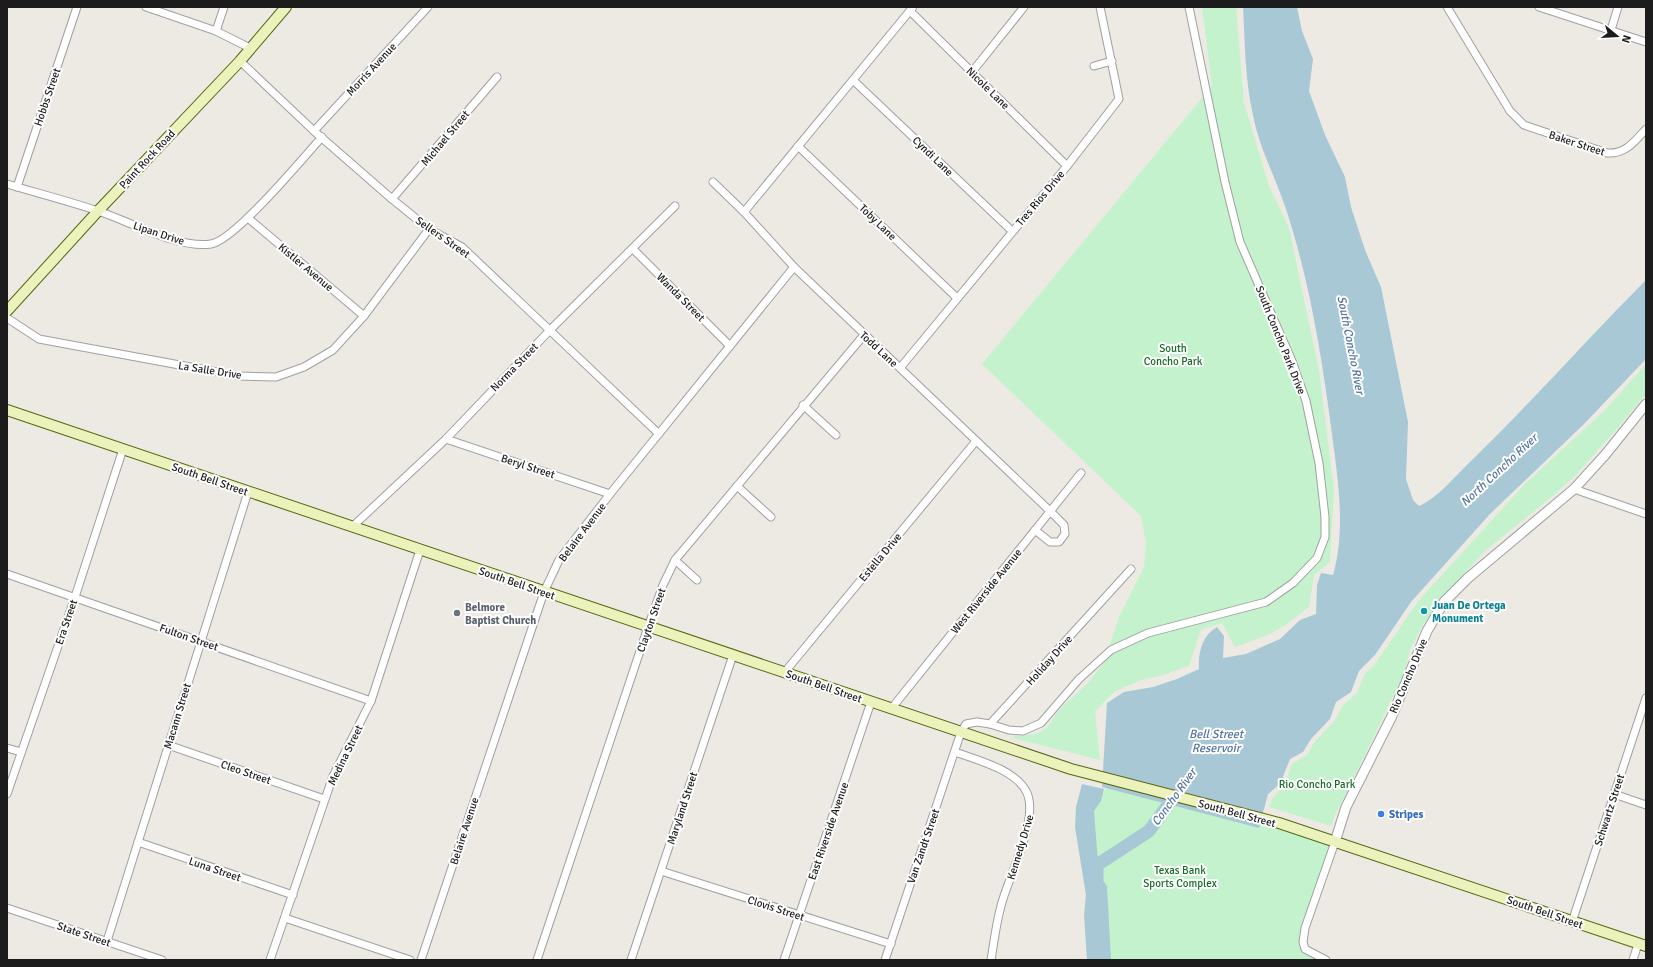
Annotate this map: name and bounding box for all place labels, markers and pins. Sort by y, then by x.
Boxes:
place label: Juan De Ortega Monument [1432,599,1506,625]
place label: Belmore Baptist Church [465,601,536,627]
marker: Juan De Ortega Monument [1419,606,1429,616]
marker: Belmore Baptist Church [452,608,462,618]
place label: Stripes [1389,808,1423,821]
marker: Stripes [1376,809,1386,819]

